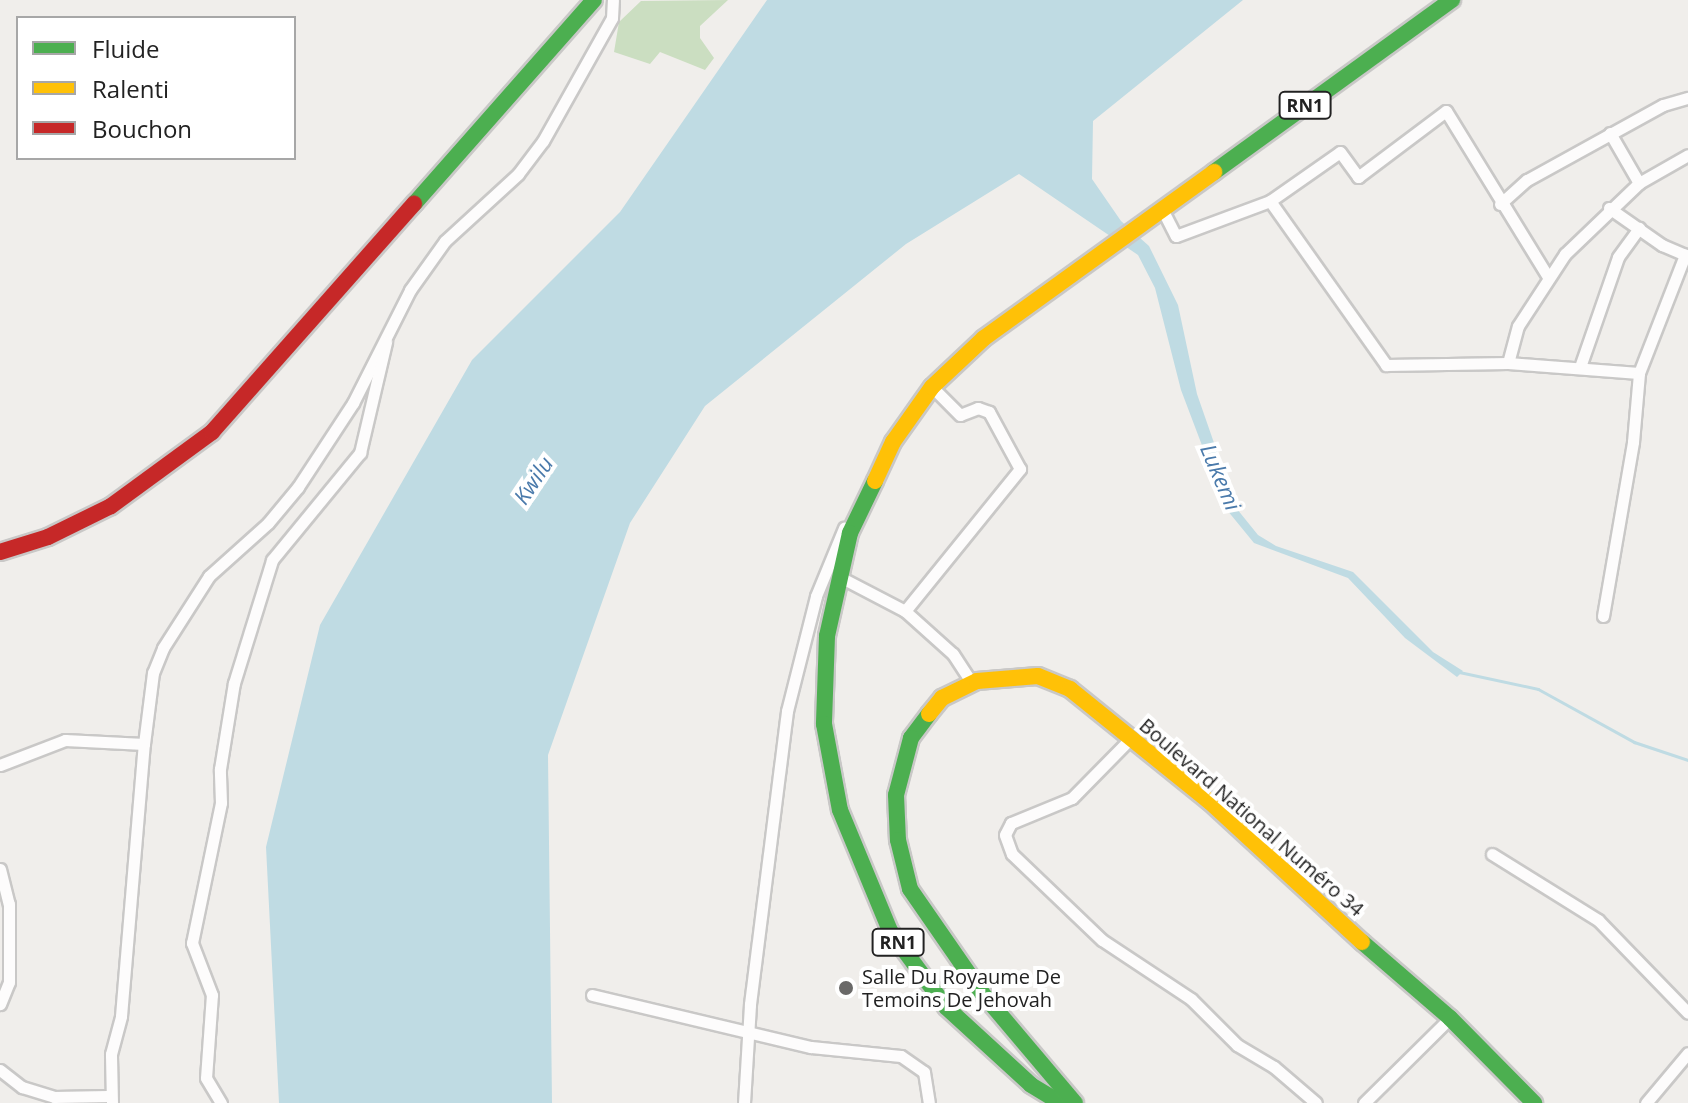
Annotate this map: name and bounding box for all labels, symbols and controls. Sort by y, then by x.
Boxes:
legend [16,16,296,160]
text: Fluide [92,32,159,65]
text: Ralenti [92,72,169,105]
road number: RN1 [1277,91,1333,119]
text: Bouchon [92,112,192,145]
water label: Lukemi [1195,440,1247,514]
water label: Kwilu [508,451,558,509]
street label: Boulevard National Numéro 34 [1135,713,1369,921]
road number: RN1 [870,928,926,956]
place label: Salle Du Royaume De Temoins De Jehovah [862,964,1061,1011]
marker: Salle Du Royaume De Temoins De Jehovah [837,979,855,997]

